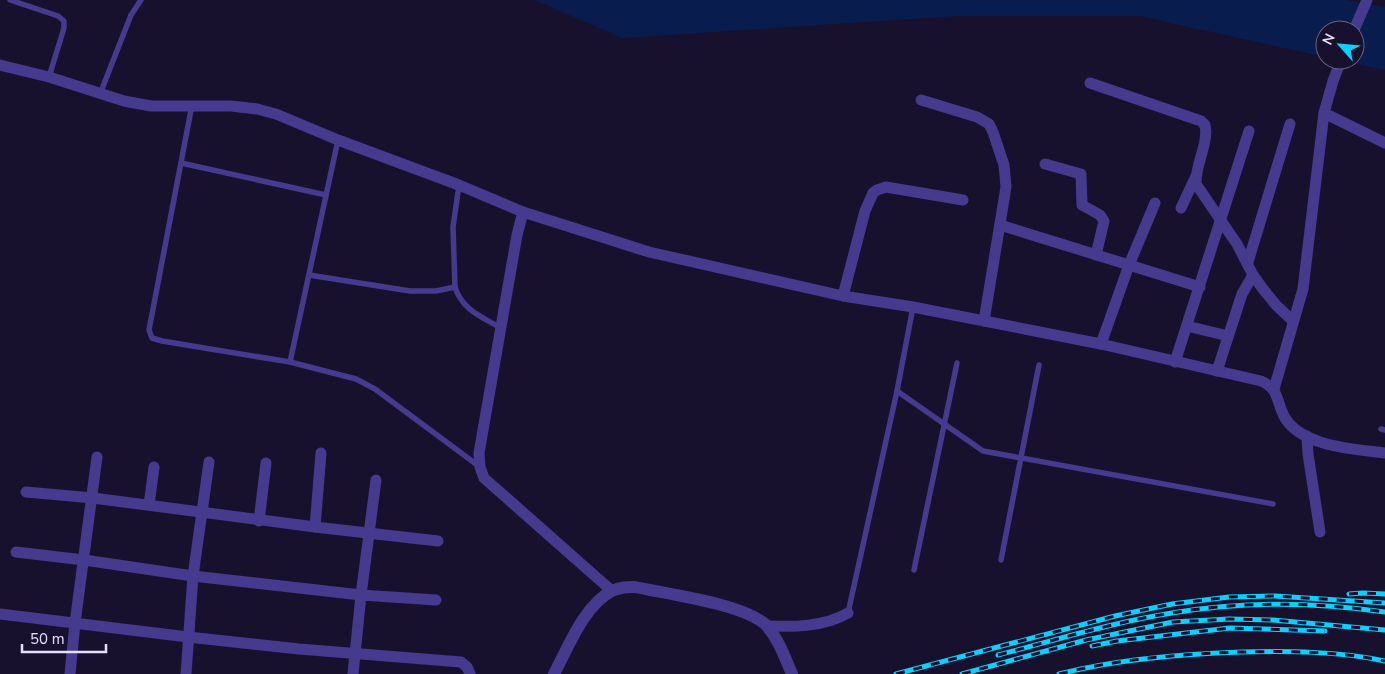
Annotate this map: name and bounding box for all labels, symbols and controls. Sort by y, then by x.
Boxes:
north arrow [1315,20,1365,70]
text: N [1318,30,1340,48]
scale bar [22,622,106,654]
text: 50 m [30,629,65,649]

